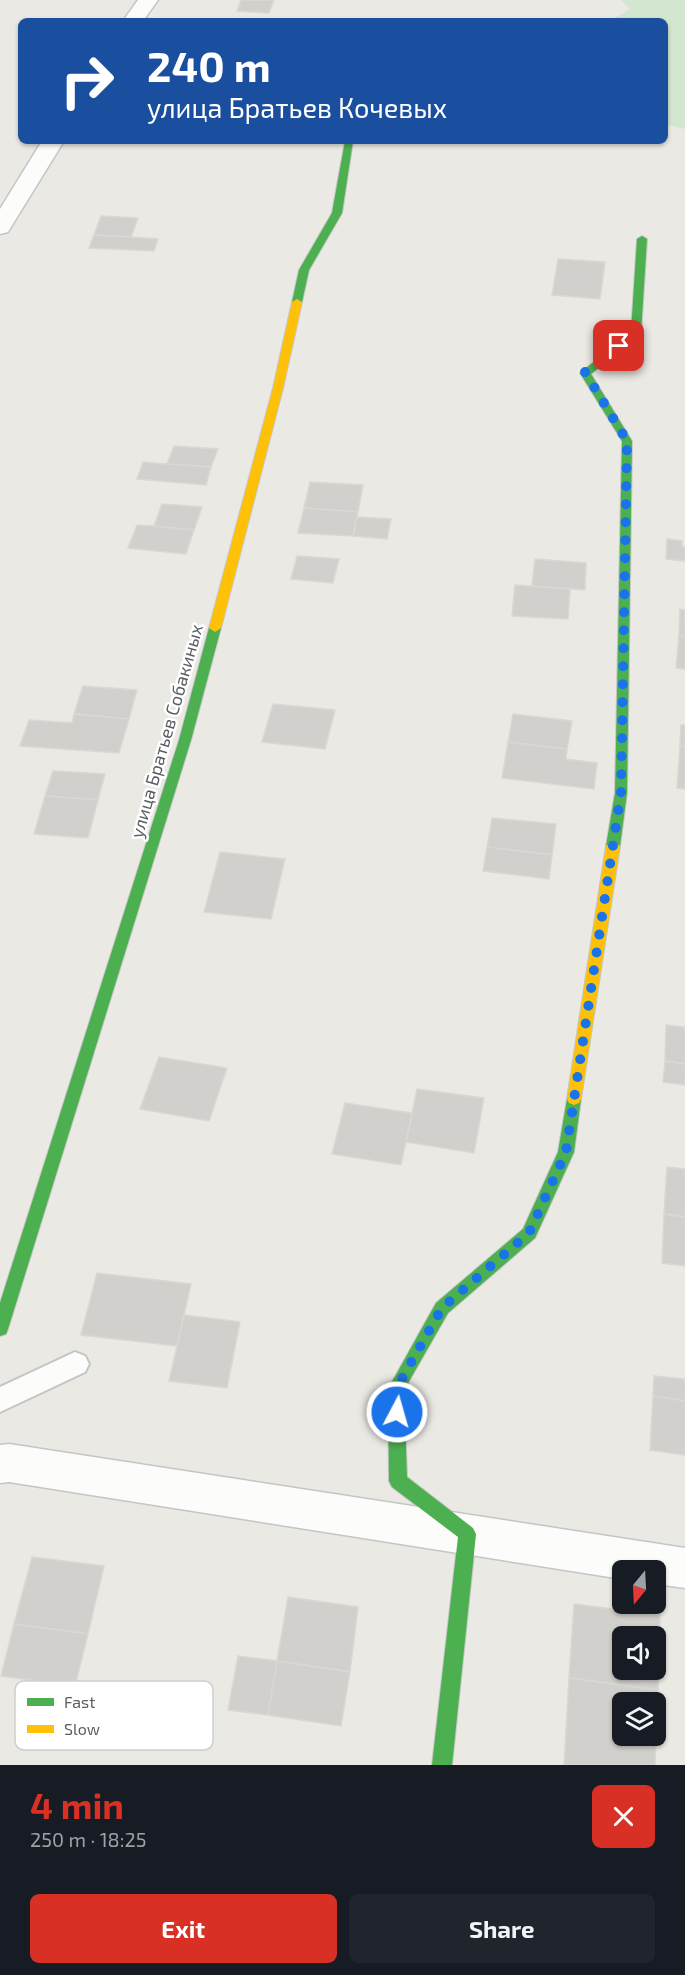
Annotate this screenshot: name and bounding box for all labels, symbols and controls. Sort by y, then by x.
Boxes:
text: 240 m [147,40,271,90]
icon: right [48,42,126,120]
text: улица Братьев Кочевых [147,91,447,123]
pin [593,320,644,371]
icon: arrive [602,329,635,362]
street label: улица Братьев Собакиных [125,621,207,840]
position arrow [365,1380,429,1444]
north arrow [612,1560,666,1614]
map controls [612,1560,666,1746]
button: sound [612,1626,666,1680]
legend [15,1681,213,1750]
text: Fast [64,1692,95,1711]
button: layers [612,1692,666,1746]
text: Slow [64,1719,100,1738]
text: 4 min [30,1783,124,1826]
button: close [592,1785,655,1848]
text: 250 m · 18:25 [30,1827,146,1851]
button: Exit [30,1894,337,1963]
button: Share [349,1894,655,1963]

